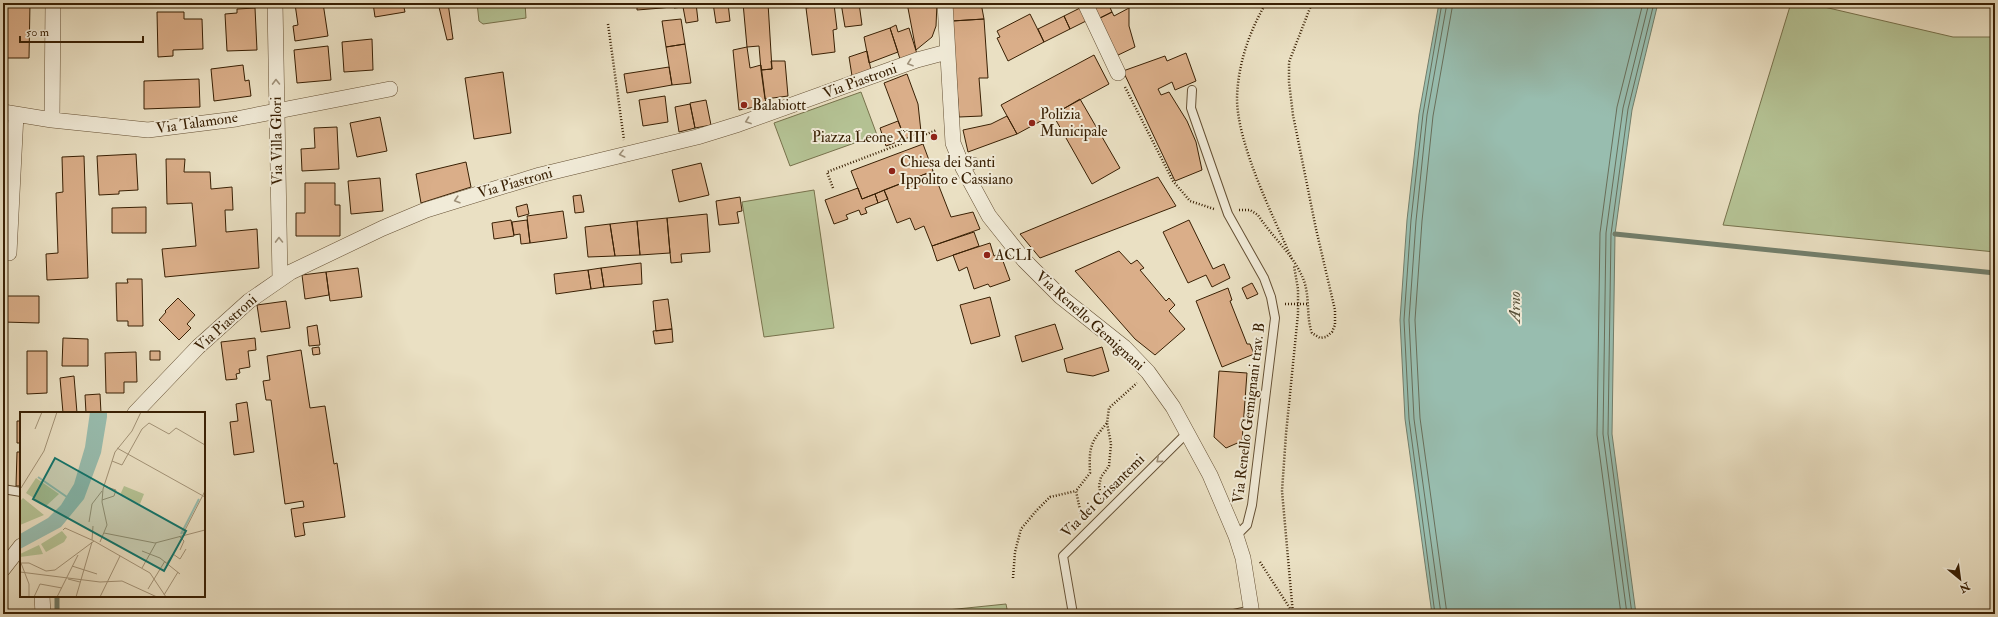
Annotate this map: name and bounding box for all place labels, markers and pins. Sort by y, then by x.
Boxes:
place label: Balabiott [752,96,806,115]
marker: Balabiott [739,100,749,110]
place label: Polizia Municipale [1040,105,1108,142]
marker: Polizia Municipale [1027,118,1037,128]
place label: Piazza Leone XIII [812,128,926,147]
marker: Piazza Leone XIII [929,132,939,142]
place label: Chiesa dei Santi Ippolito e Cassiano [900,153,1013,190]
marker: Chiesa dei Santi Ippolito e Cassiano [887,166,897,176]
place label: ACLI [994,246,1032,265]
marker: ACLI [982,250,992,260]

